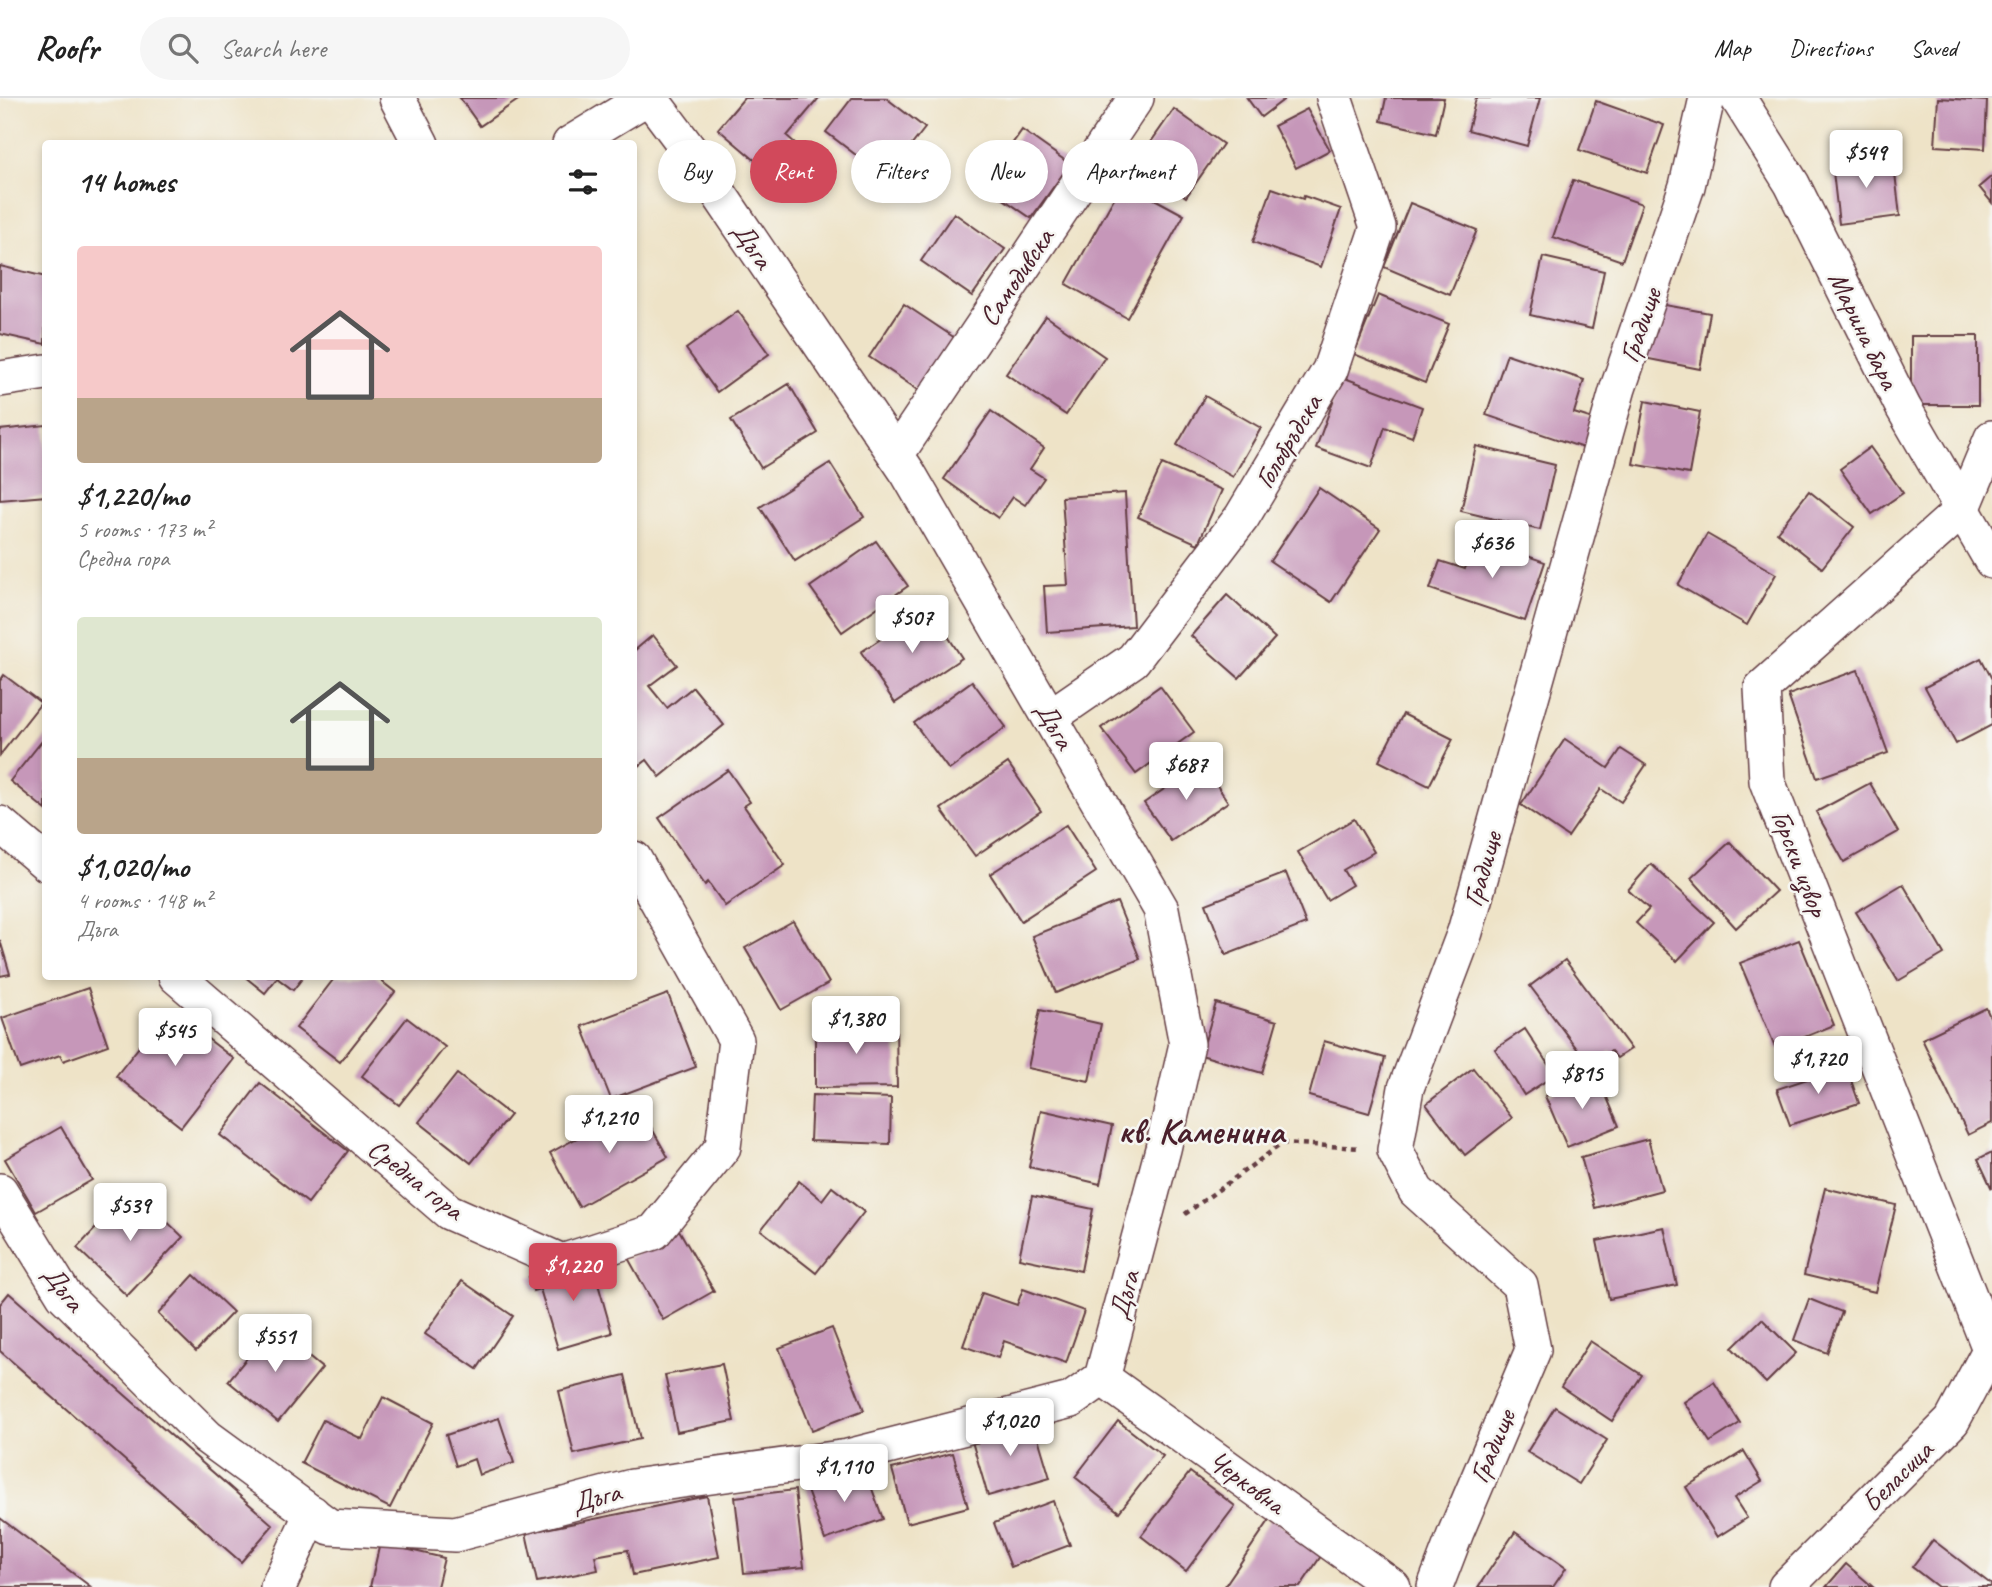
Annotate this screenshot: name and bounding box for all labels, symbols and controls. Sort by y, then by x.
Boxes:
search box [140,17,630,80]
text: Roofr [35,27,98,69]
icon: search [164,29,202,67]
text: Search here [220,32,326,65]
text: Map [1714,33,1751,63]
text: Directions [1789,33,1872,63]
text: Saved [1910,33,1957,63]
pin: $549 [1825,130,1907,190]
text: $549 [1846,138,1886,167]
chip: Buy [658,140,736,203]
chip: Rent [750,140,837,203]
chip: Filters [851,140,951,203]
chip: New [965,140,1048,203]
chip: Apartment [1062,140,1198,203]
text: 14 homes [77,163,175,201]
icon: filters [564,163,602,201]
street label: Дъга [725,215,782,277]
street label: Самодивска [971,220,1062,332]
street label: Марина бара [1820,265,1908,396]
street label: Градище [1611,281,1670,367]
icon: home [277,292,403,418]
street label: Голобръдска [1246,386,1331,494]
text: $1,220/mo [77,477,189,515]
text: 5 rooms · 173 m² [77,515,212,544]
pin: $636 [1451,520,1533,580]
text: $636 [1471,528,1513,557]
text: Средна гора [77,544,169,573]
pin: $507 [871,596,953,655]
text: $507 [892,603,932,632]
icon: home [277,663,403,789]
street label: Дъга [1028,695,1083,757]
pin: $687 [1145,742,1227,802]
text: $687 [1165,750,1207,779]
street label: Горски извор [1763,805,1837,924]
street label: Градище [1455,826,1510,911]
text: $1,020/mo [77,848,189,886]
text: 4 rooms · 148 m² [77,886,212,915]
text: Дъга [77,915,117,944]
pin: $1,380 [799,996,913,1056]
text: $1,380 [828,1004,884,1033]
pin: $545 [134,1009,216,1068]
text: $545 [155,1016,195,1045]
pin: $1,720 [1761,1037,1875,1096]
text: $1,720 [1790,1044,1846,1073]
pin: $815 [1541,1052,1623,1111]
text: $815 [1561,1059,1603,1088]
pin: $1,210 [552,1096,666,1155]
text: $1,210 [581,1103,637,1132]
district label: кв. Каменина [1118,1109,1287,1154]
street label: Средна гора [361,1131,472,1228]
pin: $539 [89,1184,171,1243]
text: $539 [110,1191,150,1220]
pin: $1,220 [516,1244,630,1303]
text: $1,220 [545,1251,601,1280]
street label: Дъга [35,1258,94,1320]
street label: Дъга [1101,1265,1148,1323]
pin: $551 [234,1314,316,1374]
text: $551 [255,1322,295,1351]
pin: $1,020 [953,1398,1067,1458]
street label: Градище [1461,1402,1524,1488]
text: $1,020 [982,1406,1038,1435]
street label: Беласица [1854,1431,1942,1519]
street label: Черковна [1202,1443,1294,1523]
pin: $1,110 [787,1444,901,1504]
text: $1,110 [816,1452,872,1481]
street label: Дъга [568,1473,626,1520]

